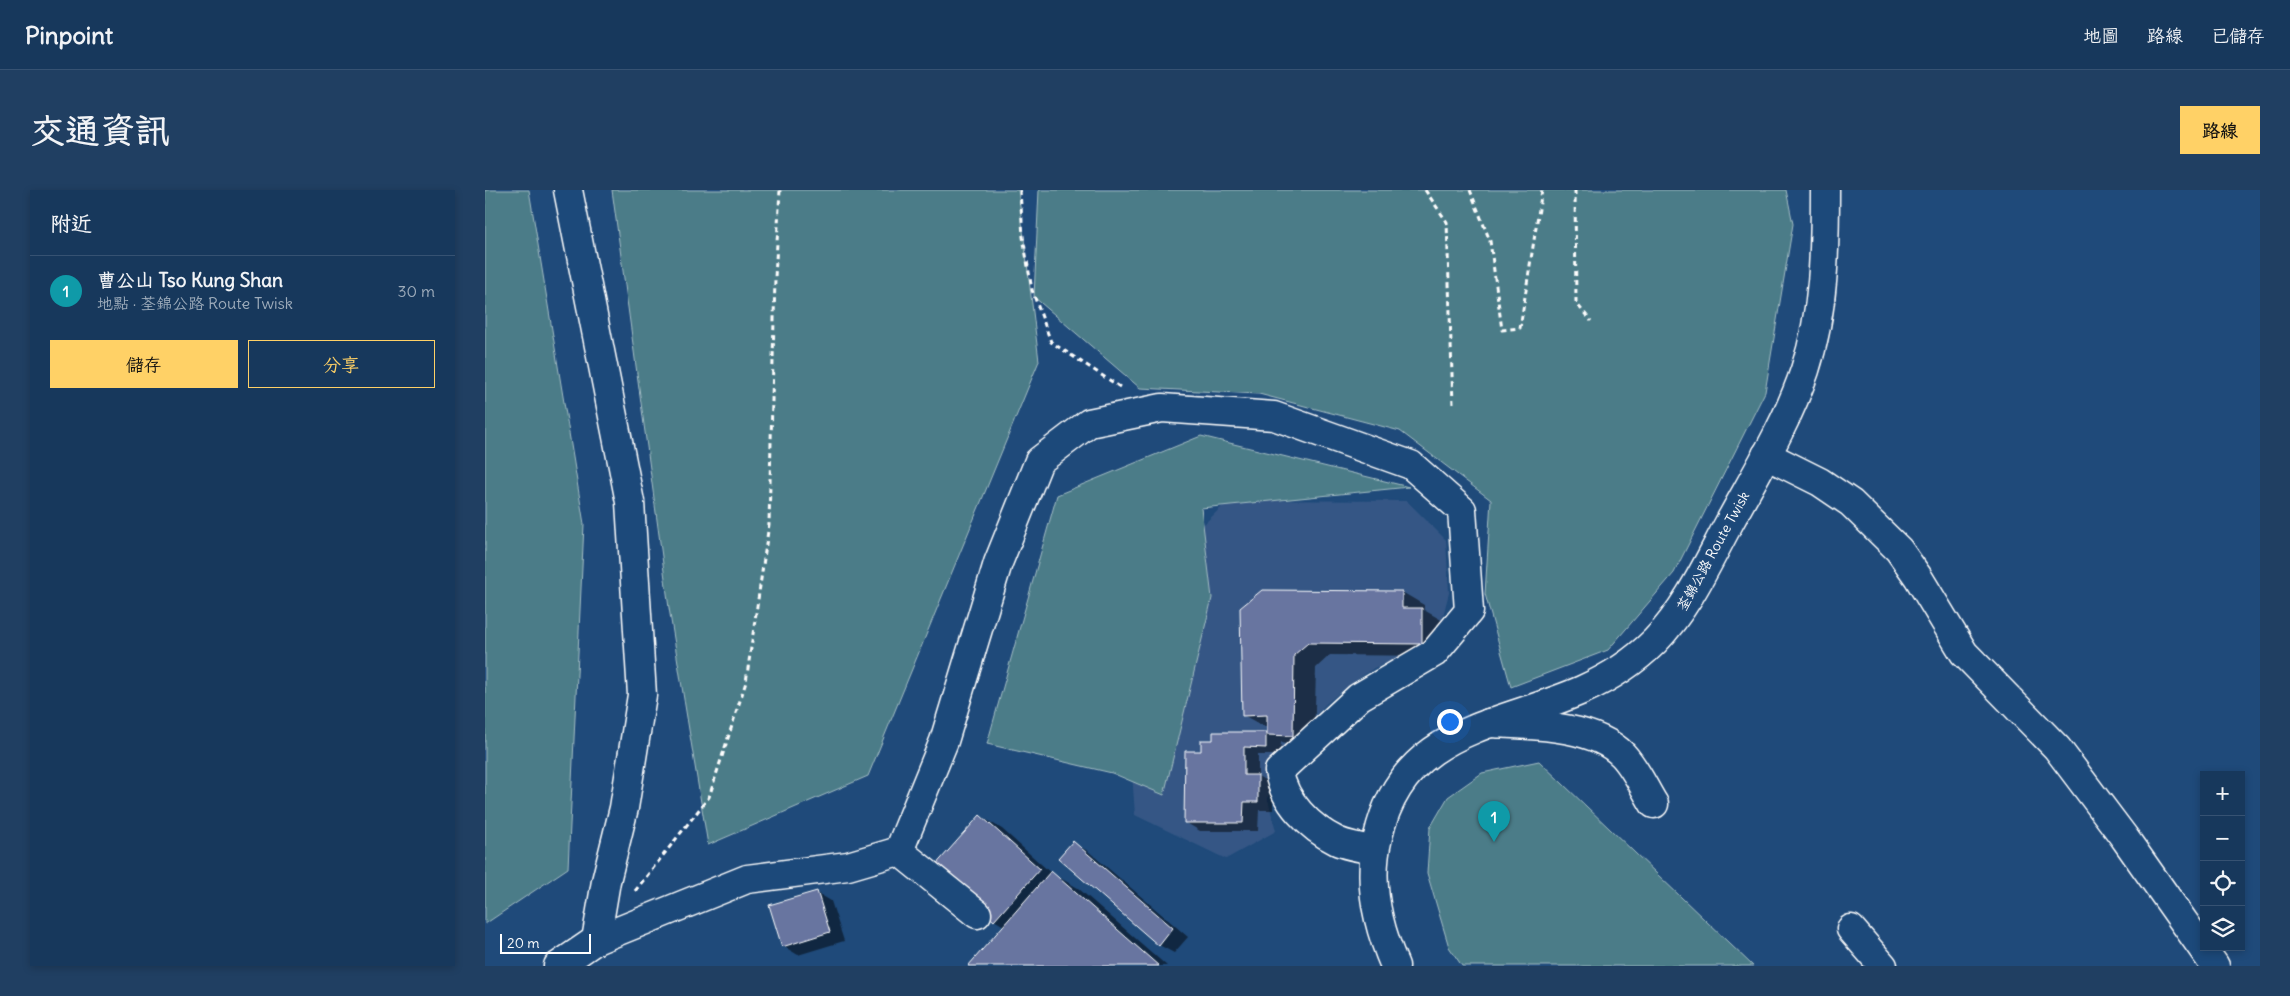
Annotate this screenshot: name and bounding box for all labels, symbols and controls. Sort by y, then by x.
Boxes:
text: Pinpoint [25,20,113,50]
text: 地圖 [2083,24,2119,47]
text: 路線 [2147,24,2183,47]
text: 已儲存 [2211,24,2265,47]
button: 路線 [2180,106,2260,154]
text: 交通資訊 [30,108,170,152]
text: 附近 [50,210,92,237]
text: 曹公山 Tso Kung Shan [97,268,283,292]
text: 1 [63,281,69,301]
text: 30 m [398,281,435,301]
text: 地點 · 荃錦公路 Route Twisk [97,293,293,313]
button: 儲存 [50,340,238,388]
button: 分享 [248,340,435,388]
street label: 荃錦公路 Route Twisk [1673,488,1753,614]
your location [1437,709,1463,735]
map controls [2200,771,2245,951]
button: + [2200,771,2245,816]
pin: 1 [1478,801,1510,842]
button: − [2200,816,2245,861]
button: locate [2200,861,2245,906]
button: layers [2200,906,2245,951]
scale bar [500,931,591,954]
text: 20 m [507,934,540,952]

